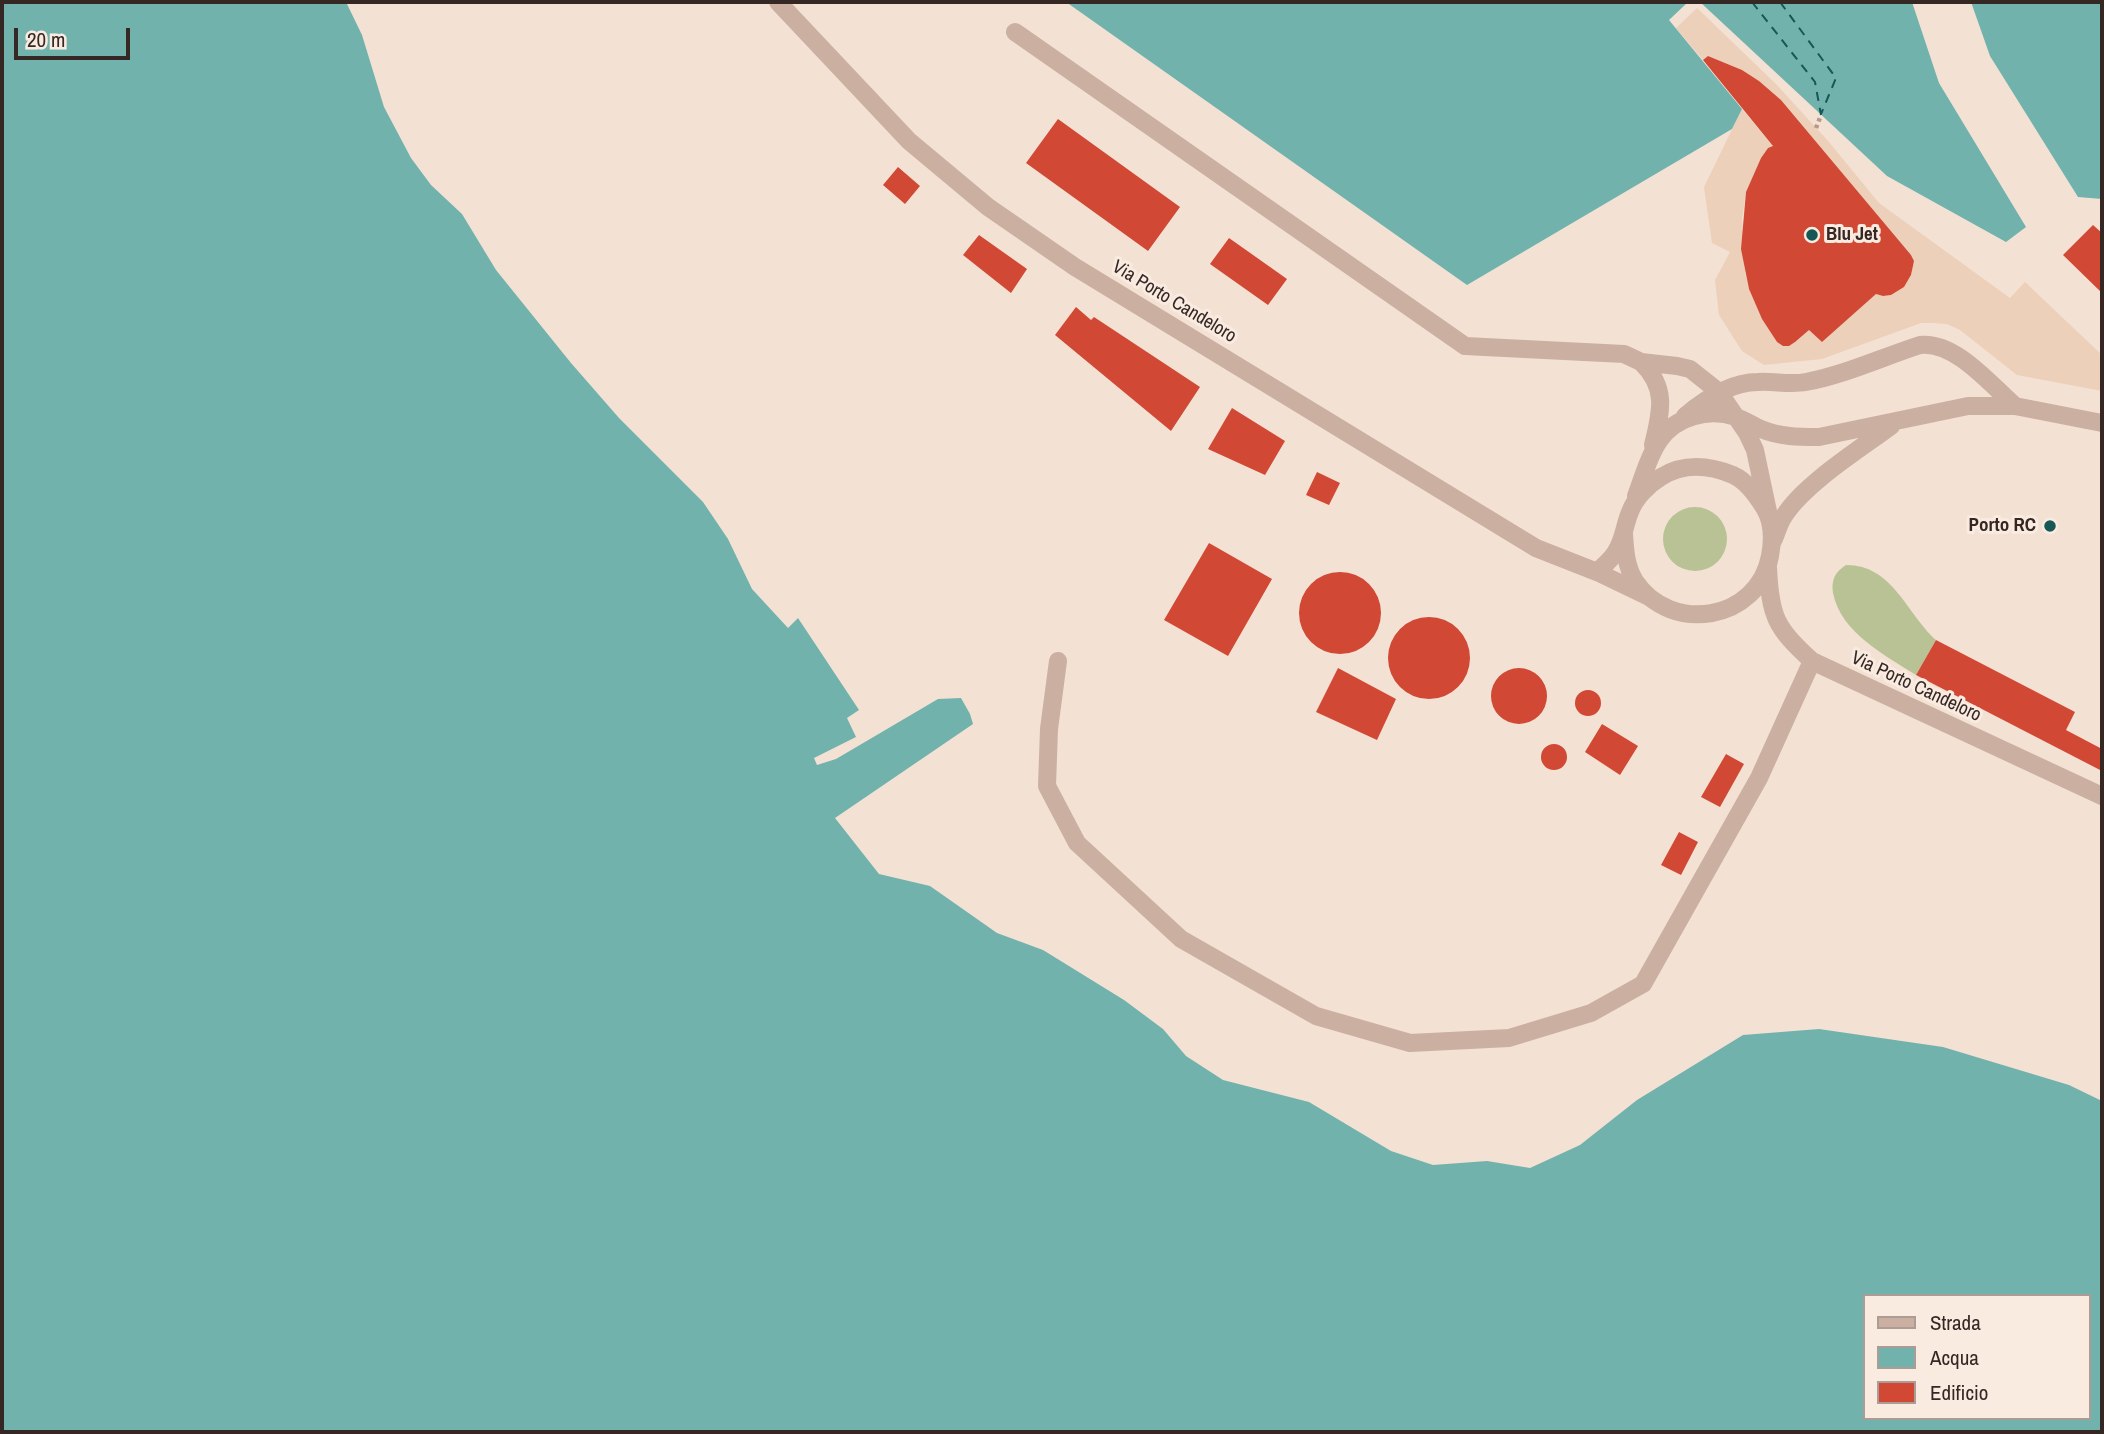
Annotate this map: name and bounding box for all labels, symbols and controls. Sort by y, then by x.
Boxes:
scale bar [18,14,133,58]
text: 20 m [27,25,65,54]
place label: Blu Jet [1826,224,1878,246]
marker: Blu Jet [1804,227,1820,243]
street label: Via Porto Candeloro [1108,256,1240,348]
place label: Porto RC [1968,515,2036,537]
marker: Porto RC [2042,518,2058,534]
street label: Via Porto Candeloro [1847,647,1985,727]
legend [1862,1294,2090,1420]
text: Strada [1930,1308,1981,1337]
text: Acqua [1930,1343,1979,1372]
text: Edificio [1930,1378,1988,1407]

